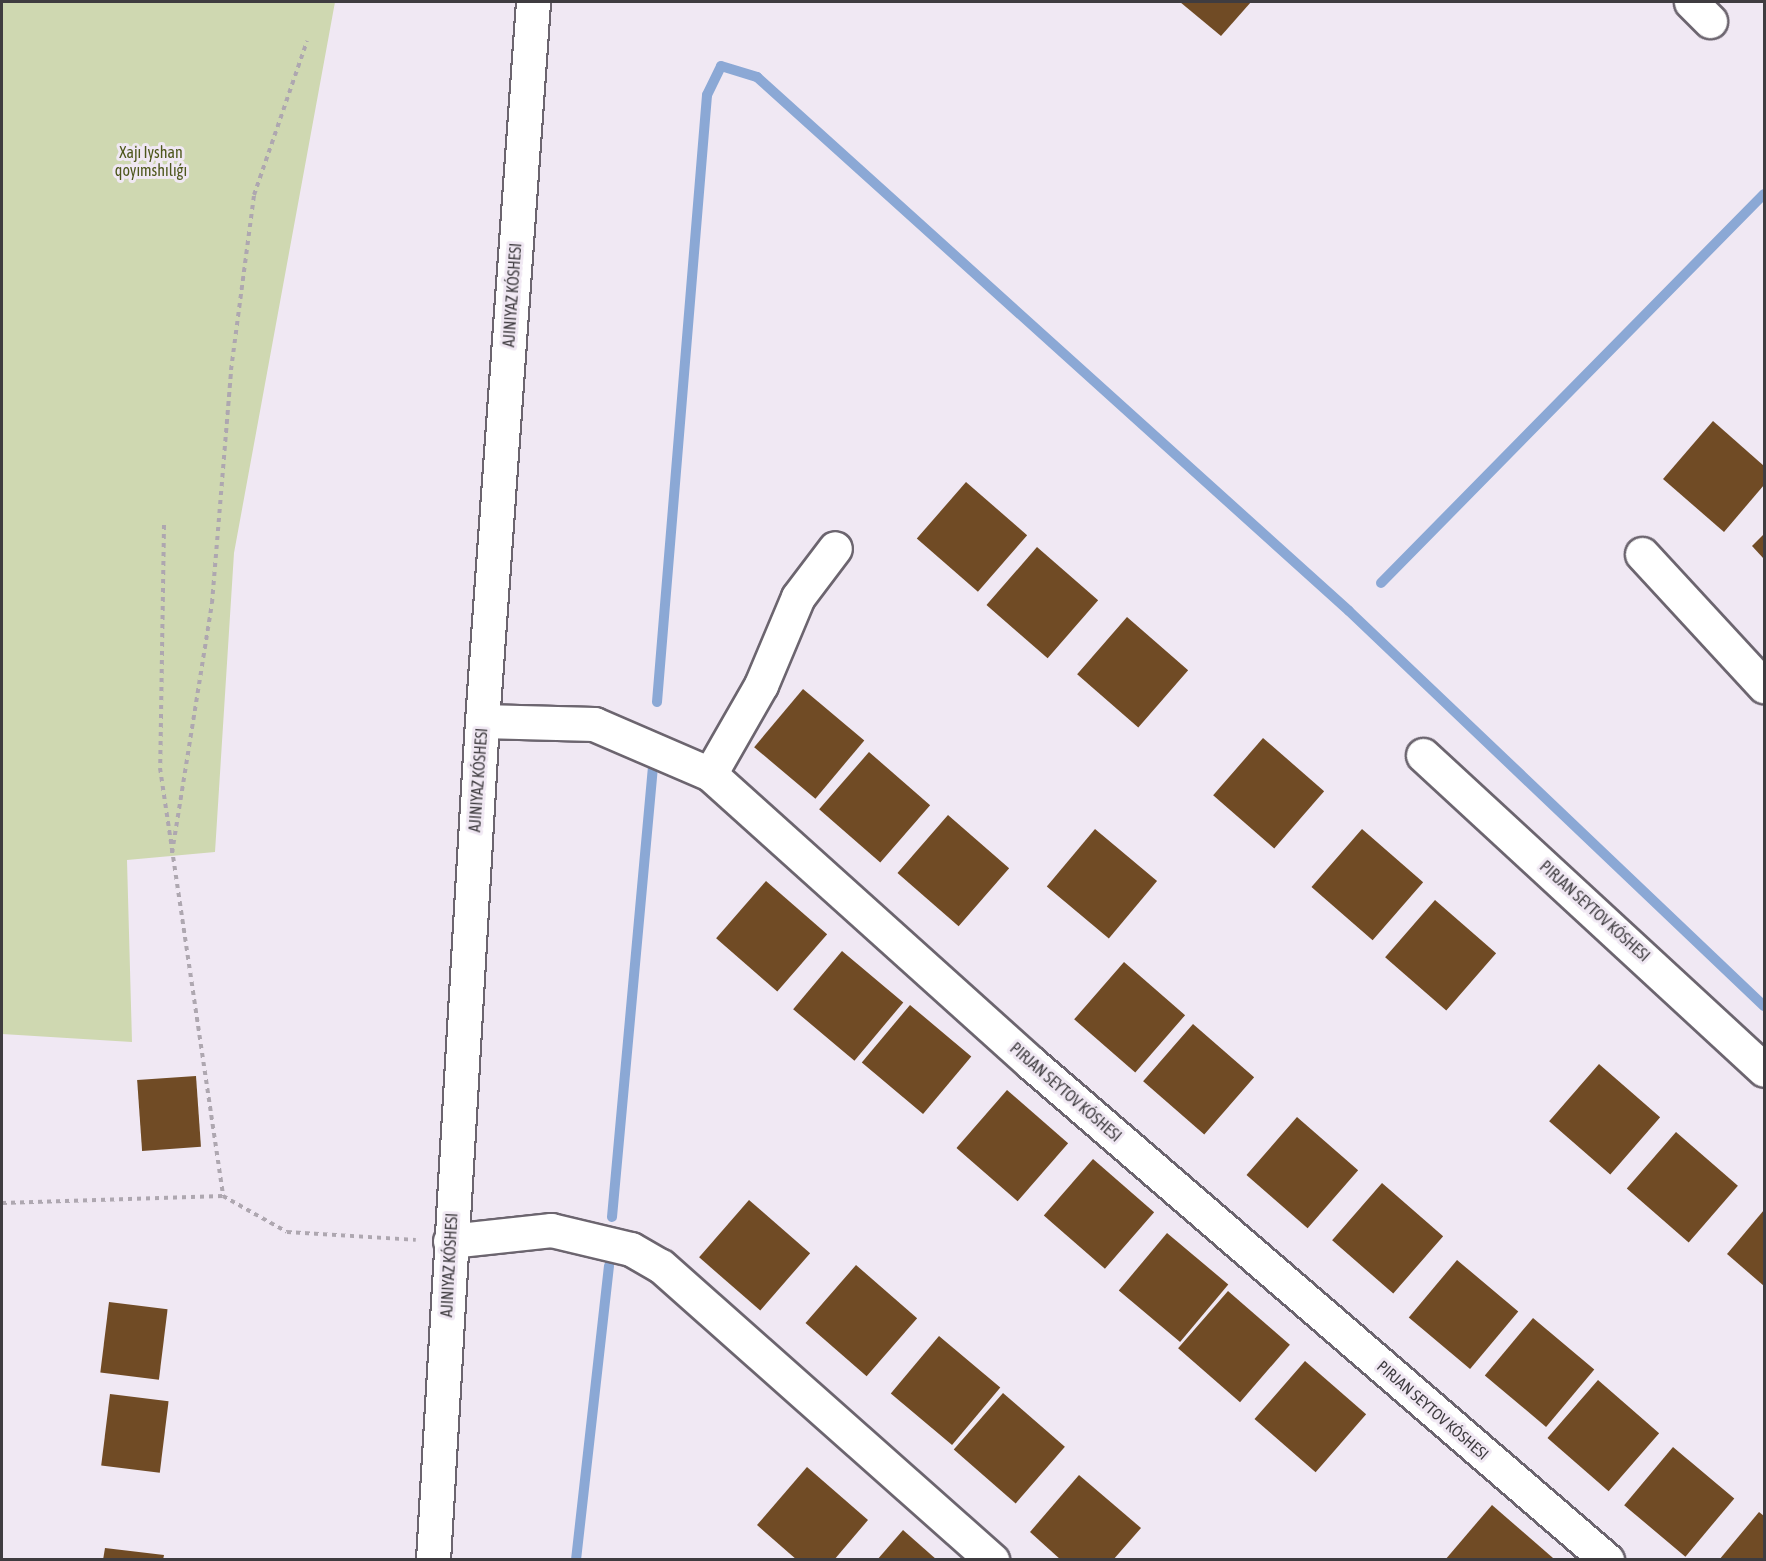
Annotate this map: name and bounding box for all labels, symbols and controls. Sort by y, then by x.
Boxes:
park label: Xajı Iyshan qoyımshılıǵı [115,142,187,180]
street label: AJINIYAZ KÓSHESI [499,242,525,348]
street label: AJINIYAZ KÓSHESI [465,727,491,833]
street label: PIRJAN SEYTOV KÓSHESI [1536,857,1654,965]
street label: PIRJAN SEYTOV KÓSHESI [1006,1038,1126,1146]
street label: AJINIYAZ KÓSHESI [437,1212,461,1318]
street label: PIRJAN SEYTOV KÓSHESI [1373,1356,1493,1464]

